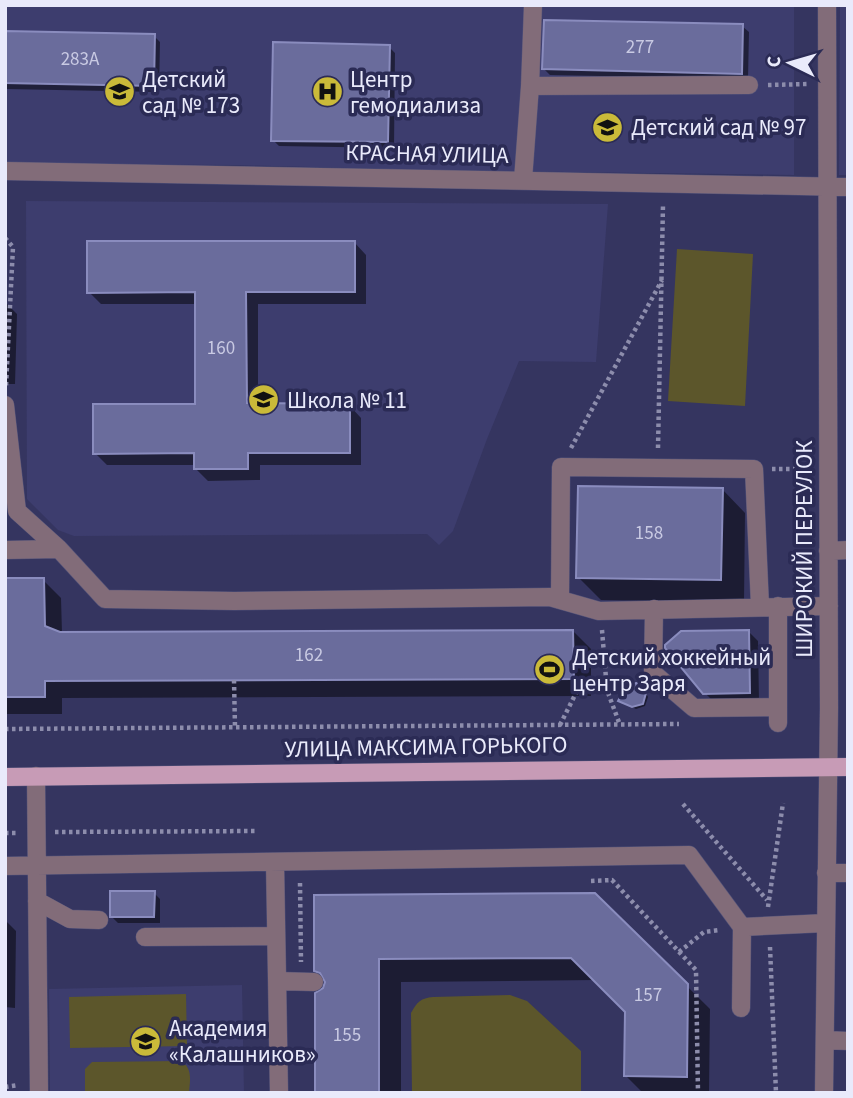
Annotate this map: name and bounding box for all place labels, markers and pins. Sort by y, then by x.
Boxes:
place label: Детский сад № 173 [142,63,240,122]
place label: Центр гемодиализа [350,63,481,122]
school or university icon: Детский сад № 173 [102,75,136,109]
hospital icon: Центр гемодиализа [310,75,344,109]
school or university icon: Детский сад № 97 [591,110,625,144]
place label: Детский сад № 97 [631,111,806,144]
school or university icon: Школа № 11 [247,383,281,417]
place label: Школа № 11 [287,384,407,417]
place label: Детский хоккейный центр Заря [572,641,771,700]
sports icon: Детский хоккейный центр Заря [532,653,566,687]
place label: Академия «Калашников» [169,1012,316,1071]
school or university icon: Академия «Калашников» [129,1024,163,1058]

